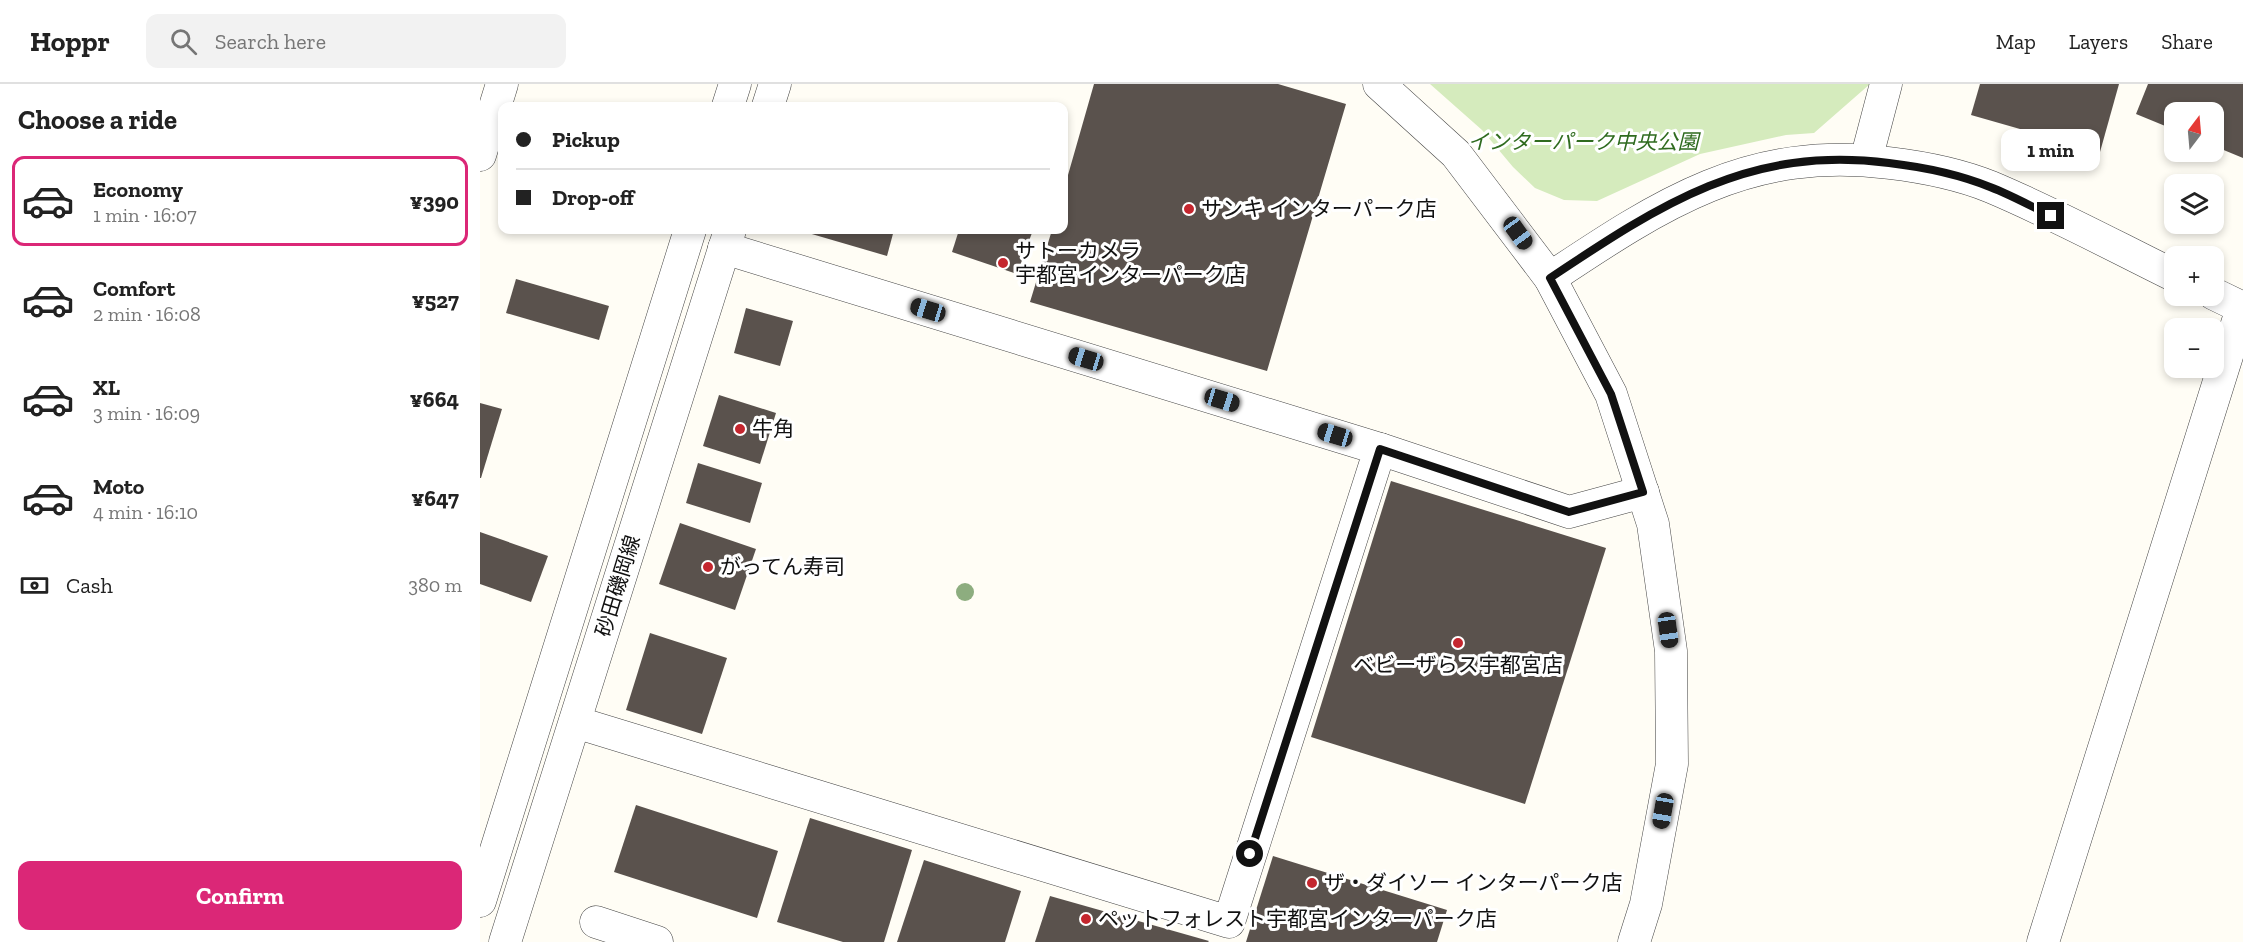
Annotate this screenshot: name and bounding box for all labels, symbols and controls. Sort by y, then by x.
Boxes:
search box [146,14,566,68]
text: Hoppr [30,25,110,58]
icon: search [167,25,200,58]
text: Search here [215,28,326,55]
text: Map [1996,29,2036,54]
text: Layers [2069,29,2128,54]
text: Share [2161,29,2213,54]
north arrow [2164,102,2224,162]
map controls [2164,102,2224,378]
text: Choose a ride [18,104,177,136]
text: Pickup [552,126,620,153]
park label: インターパーク中央公園 [1468,129,1701,154]
callout: 1 min [2002,129,2100,171]
text: 1 min [2027,138,2074,162]
icon: car [21,174,75,228]
button: layers [2164,174,2224,234]
text: Economy [93,176,183,203]
text: Drop-off [552,184,634,211]
text: ¥390 [410,188,459,215]
place label: サンキ インターパーク店 [1201,196,1437,221]
marker: サンキ インターパーク店 [1182,202,1196,216]
route end [2037,202,2064,229]
text: 1 min · 16:07 [93,203,197,227]
car [1500,213,1536,253]
place label: サトーカメラ 宇都宮インターパーク店 [1015,238,1246,287]
button: + [2164,246,2224,306]
marker: サトーカメラ 宇都宮インターパーク店 [996,256,1010,270]
icon: car [21,273,75,327]
text: Comfort [93,275,175,302]
text: ¥527 [412,287,459,314]
car [908,296,948,324]
text: 2 min · 16:08 [93,302,201,326]
button: − [2164,318,2224,378]
car [1066,345,1106,373]
icon: car [21,372,75,426]
text: XL [93,374,120,401]
text: ¥664 [410,386,459,413]
car [1202,386,1242,414]
text: 3 min · 16:09 [93,401,200,425]
place label: 牛角 [752,416,794,441]
car [1315,421,1355,449]
marker: 牛角 [733,422,747,436]
icon: car [21,471,75,525]
text: Moto [93,473,144,500]
text: ¥647 [411,485,459,512]
text: 4 min · 16:10 [93,500,198,524]
street label: 砂田磯岡線 [590,532,645,640]
place label: がってん寿司 [720,554,845,579]
marker: がってん寿司 [701,560,715,574]
icon: cash [18,569,51,602]
text: Cash [66,572,113,599]
text: 380 m [408,573,462,597]
car [1657,611,1679,649]
marker: ベビーザらス宇都宮店 [1451,636,1465,650]
place label: ベビーザらス宇都宮店 [1353,652,1563,677]
car [1651,792,1675,830]
route start [1236,840,1263,867]
button: Confirm [18,861,462,930]
place label: ザ・ダイソー インターパーク店 [1324,870,1623,895]
marker: ザ・ダイソー インターパーク店 [1305,876,1319,890]
place label: ペットフォレスト宇都宮インターパーク店 [1098,906,1497,931]
marker: ペットフォレスト宇都宮インターパーク店 [1079,912,1093,926]

